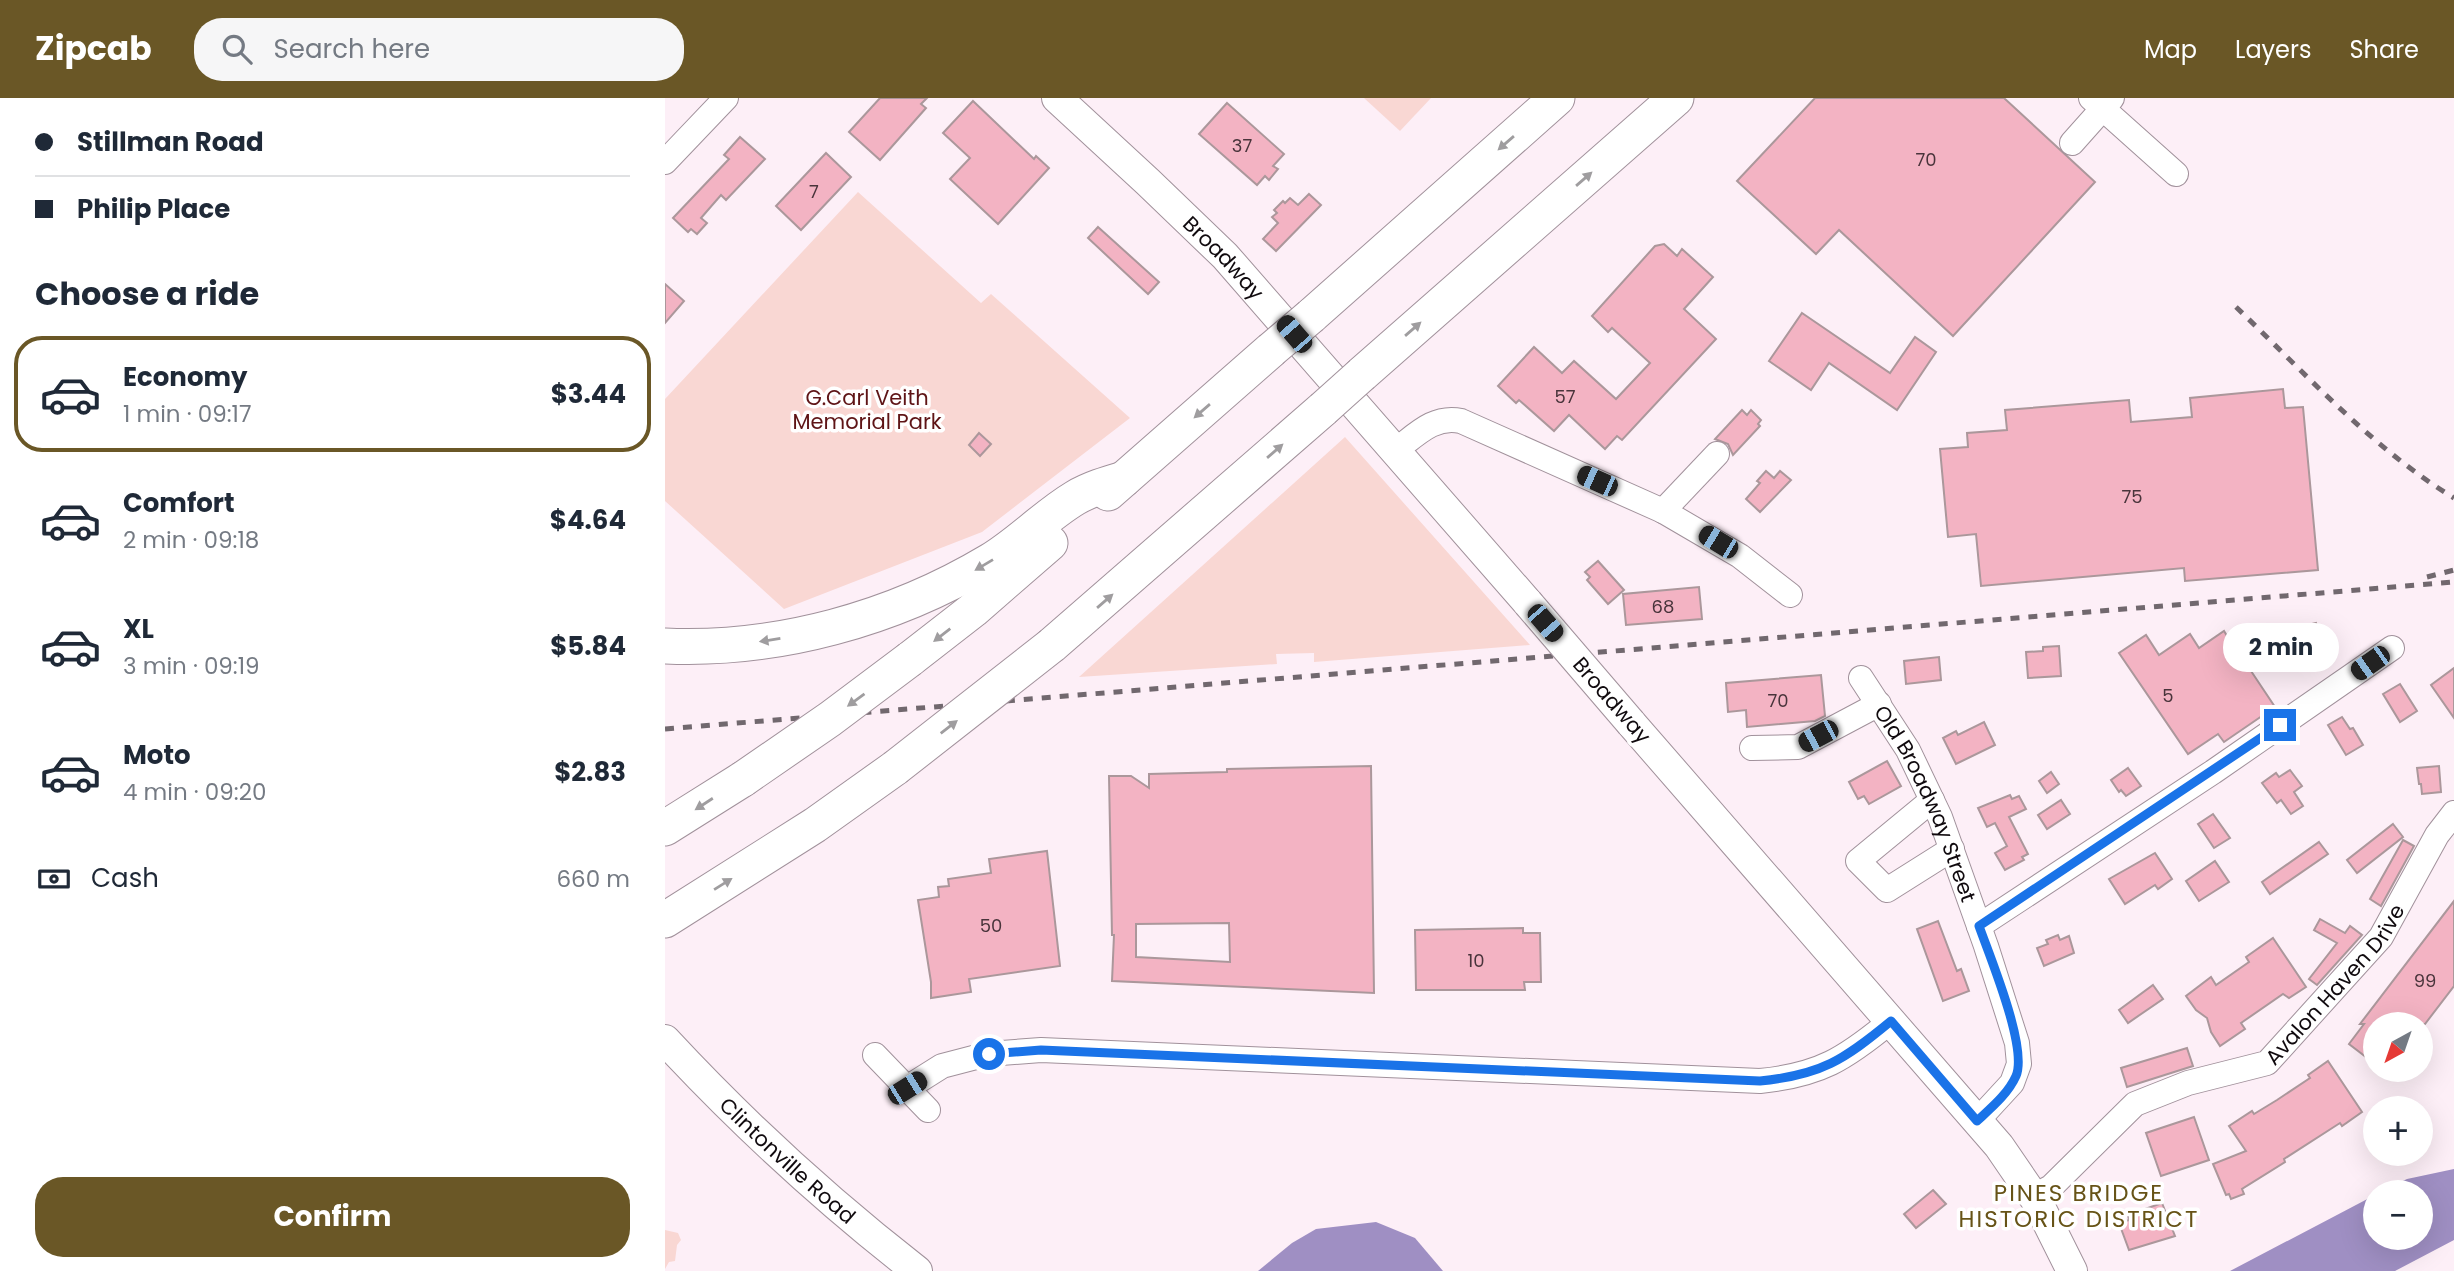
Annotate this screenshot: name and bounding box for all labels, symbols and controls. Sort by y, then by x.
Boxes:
search box [194,18,684,81]
text: Zipcab [35,25,152,72]
icon: search [218,30,256,68]
text: Search here [274,31,430,67]
text: Map [2144,33,2197,66]
text: Layers [2235,33,2311,66]
text: Share [2349,33,2419,66]
text: Stillman Road [77,124,264,160]
house number: 37 [1232,133,1252,158]
one-way arrow [1497,135,1515,151]
house number: 70 [1915,147,1937,172]
one-way arrow [1575,171,1593,187]
house number: 7 [809,179,819,204]
text: Philip Place [77,191,230,227]
street label: Broadway [1177,209,1271,306]
text: Choose a ride [35,271,259,316]
car [1273,311,1316,357]
one-way arrow [1404,321,1422,337]
text: Economy [123,359,247,395]
icon: car [39,363,102,426]
text: $3.44 [551,376,626,412]
park label: G.Carl Veith Memorial Park [792,383,942,436]
house number: 57 [1554,384,1576,409]
text: 1 min · 09:17 [123,398,251,430]
one-way arrow [1194,403,1211,419]
one-way arrow [1267,444,1284,459]
car [1574,463,1621,499]
house number: 75 [2121,484,2143,509]
text: Comfort [123,485,235,521]
icon: car [39,489,102,552]
text: $4.64 [550,502,626,538]
car [1695,522,1742,562]
text: 2 min · 09:18 [123,524,259,556]
one-way arrow [974,558,993,571]
one-way arrow [1096,594,1113,609]
house number: 68 [1652,594,1674,619]
car [1524,600,1567,646]
text: XL [123,611,154,647]
icon: car [39,615,102,678]
callout: 2 min [2222,624,2338,672]
one-way arrow [933,627,951,641]
text: $5.84 [550,628,626,664]
text: 2 min [2249,631,2313,663]
one-way arrow [759,635,781,646]
car [2347,642,2394,684]
text: 3 min · 09:19 [123,650,260,682]
street label: Broadway [1566,651,1658,750]
house number: 5 [2162,683,2174,708]
house number: 70 [1767,688,1789,713]
one-way arrow [847,693,865,707]
street label: Old Broadway Street [1868,699,1984,906]
route end [2264,709,2296,741]
car [1795,717,1842,755]
one-way arrow [940,719,958,734]
text: Moto [123,737,191,773]
icon: car [39,741,102,804]
text: $2.83 [554,754,626,790]
text: 4 min · 09:20 [123,776,266,808]
one-way arrow [694,797,714,810]
icon: cash [35,860,73,898]
text: Cash [91,860,159,896]
text: 660 m [557,863,630,895]
one-way arrow [714,878,733,891]
street label: Avalon Haven Drive [2258,899,2411,1071]
house number: 50 [980,913,1002,938]
house number: 10 [1467,948,1485,973]
house number: 99 [2414,968,2436,993]
north arrow [2363,1012,2433,1082]
map controls [2363,1012,2433,1250]
route start [973,1038,1005,1070]
car [884,1068,931,1108]
street label: Clintonville Road [713,1090,862,1230]
button: + [2363,1096,2433,1166]
button: Confirm [35,1177,630,1257]
district label: PINES BRIDGE HISTORIC DISTRICT [1959,1177,2199,1235]
button: − [2363,1180,2433,1250]

